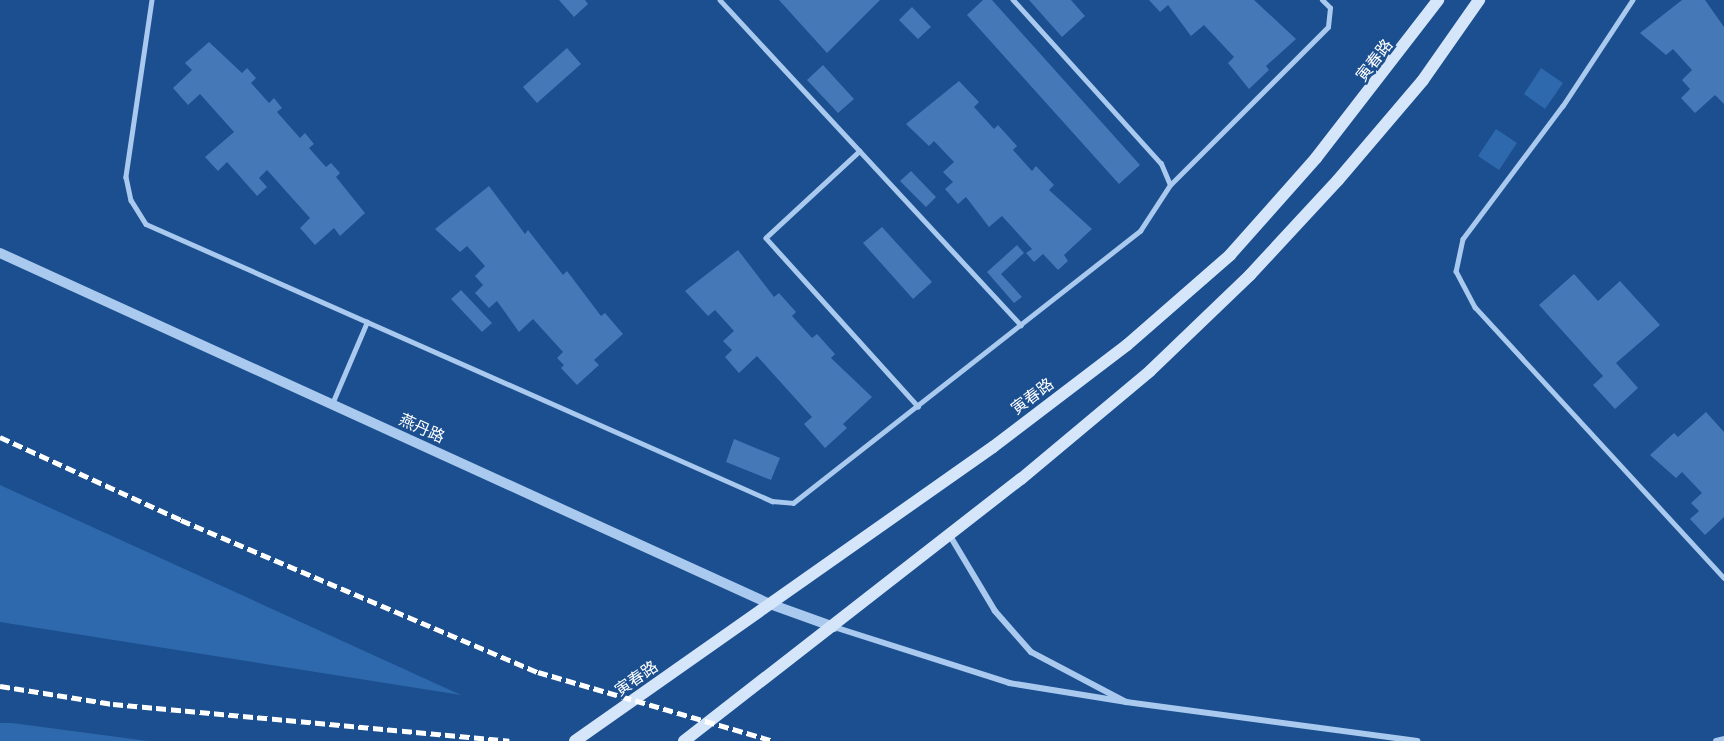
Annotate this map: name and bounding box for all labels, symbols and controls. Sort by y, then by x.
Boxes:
street label: 寅春路 [1352,35,1396,85]
street label: 寅春路 [1007,374,1057,418]
street label: 燕丹路 [396,409,448,447]
street label: 寅春路 [611,656,661,700]

